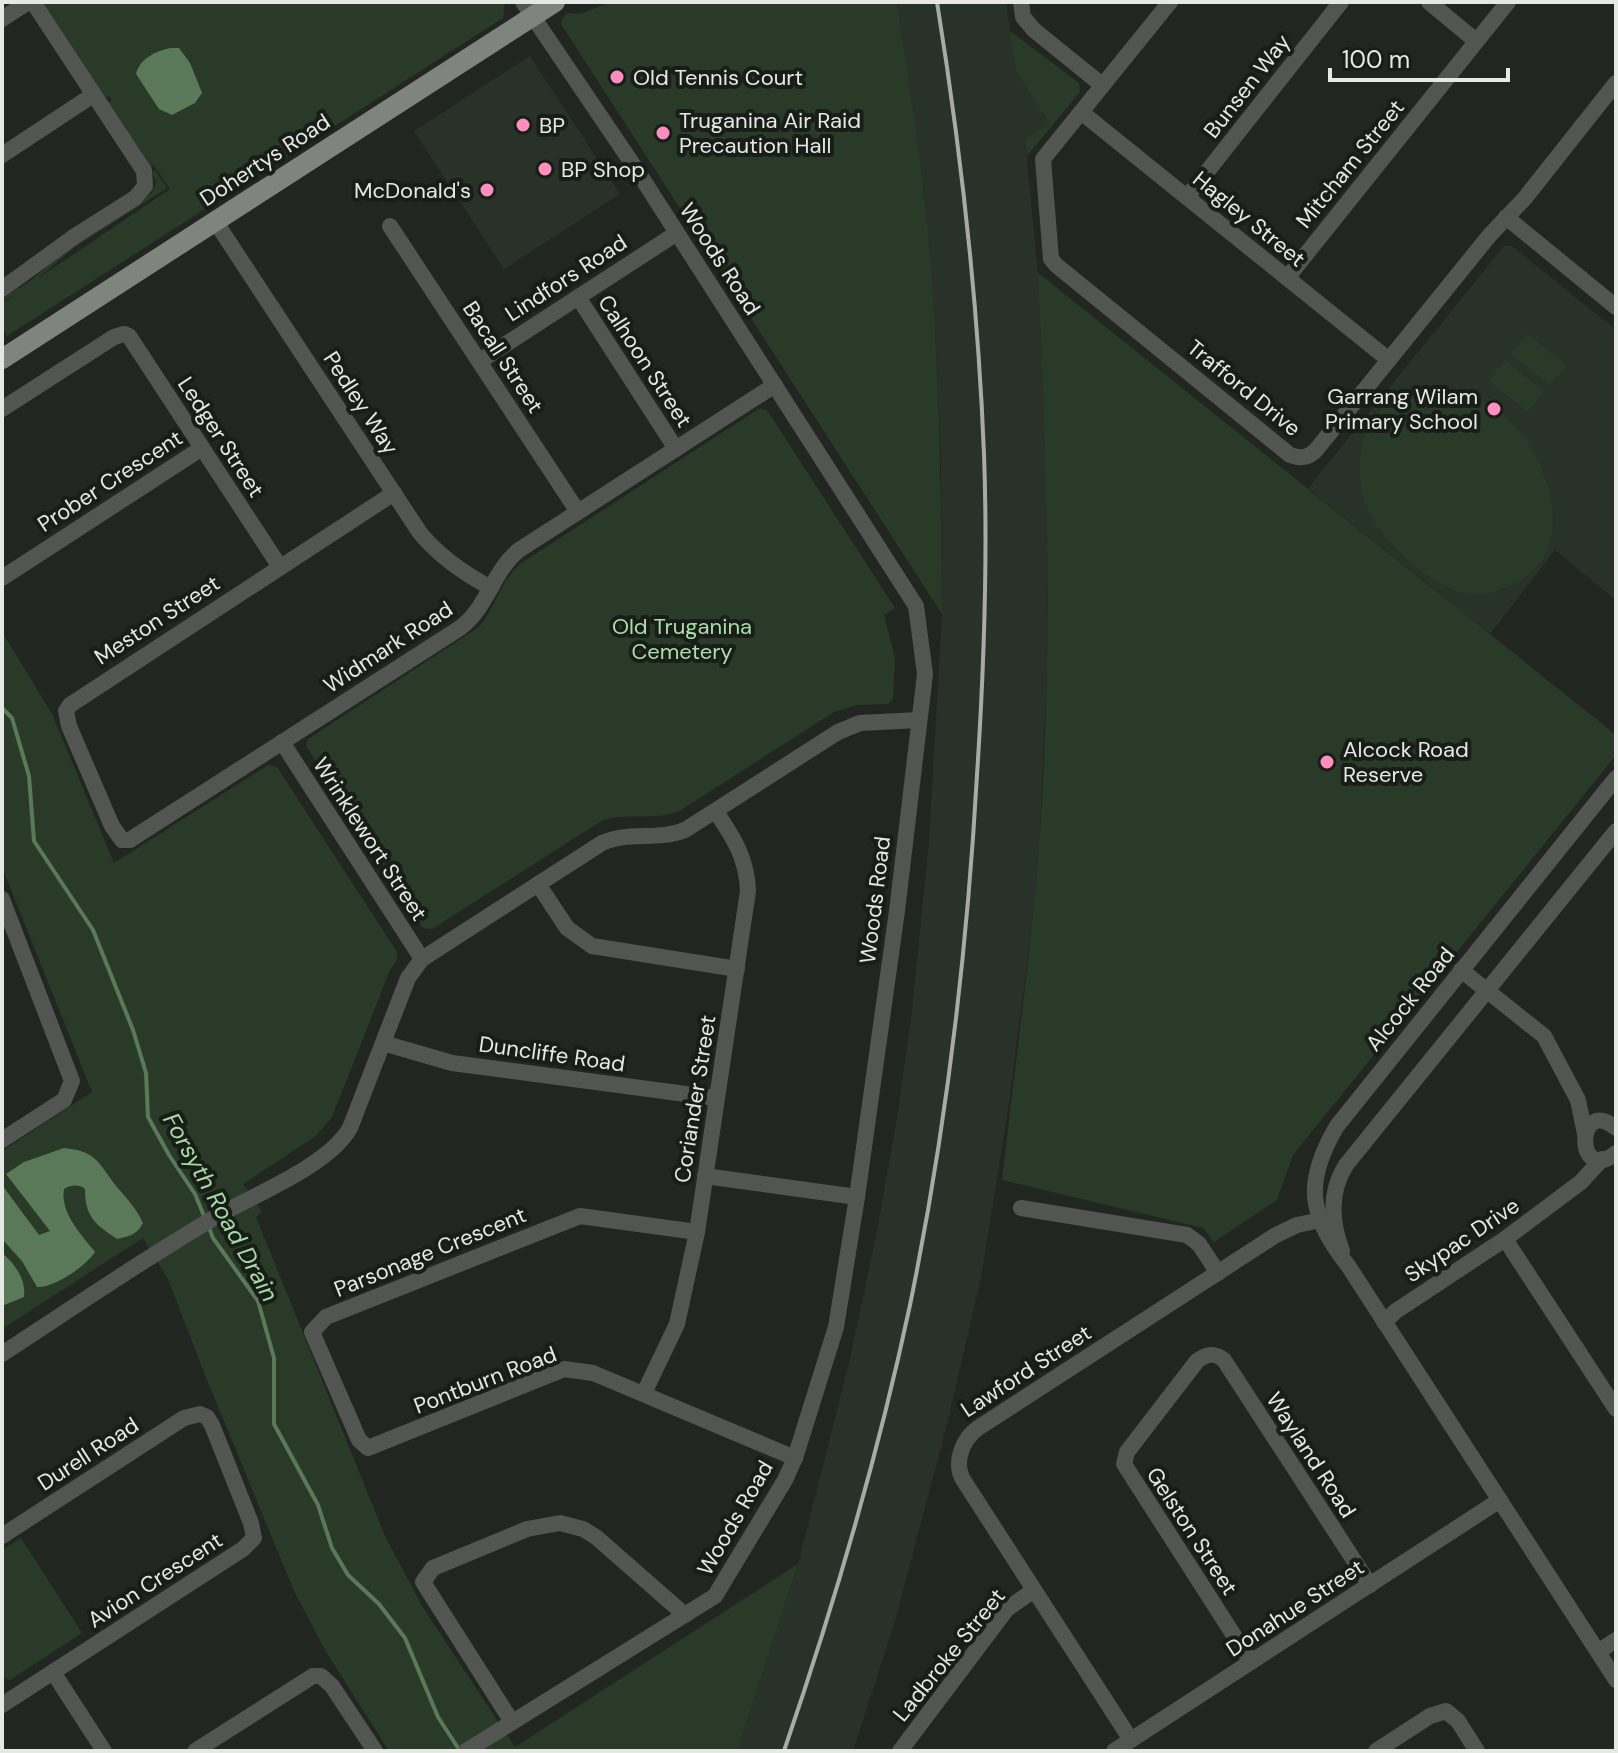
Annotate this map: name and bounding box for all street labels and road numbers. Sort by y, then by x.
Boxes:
street label: Bunsen Way [1197,28,1297,144]
street label: Mitcham Street [1289,94,1411,234]
street label: Dohertys Road [194,107,336,213]
street label: Hagley Street [1187,165,1311,273]
street label: Woods Road [673,197,767,321]
street label: Lindfors Road [500,228,632,328]
street label: Calhoon Street [591,289,699,433]
street label: Bacall Street [456,296,550,418]
street label: Trafford Drive [1181,333,1307,443]
street label: Pedley Way [317,346,405,460]
street label: Ledger Street [171,371,271,503]
street label: Prober Crescent [32,423,188,539]
street label: Meston Street [89,569,225,671]
street label: Widmark Road [318,594,458,700]
street label: Wrinklewort Street [306,752,434,926]
street label: Woods Road [853,835,897,965]
street label: Alcock Road [1359,941,1461,1057]
street label: Coriander Street [667,1013,723,1185]
street label: Duncliffe Road [477,1029,627,1079]
street label: Skypac Drive [1399,1191,1525,1289]
street label: Parsonage Crescent [330,1200,530,1304]
street label: Lawford Street [955,1318,1097,1424]
street label: Pontburn Road [409,1339,561,1421]
street label: Wayland Road [1260,1387,1362,1523]
street label: Durell Road [32,1411,144,1497]
street label: Woods Road [690,1455,780,1581]
street label: Gelston Street [1140,1462,1244,1600]
street label: Avion Crescent [82,1526,228,1634]
street label: Donahue Street [1221,1553,1369,1663]
street label: Ladbroke Street [886,1583,1012,1727]

